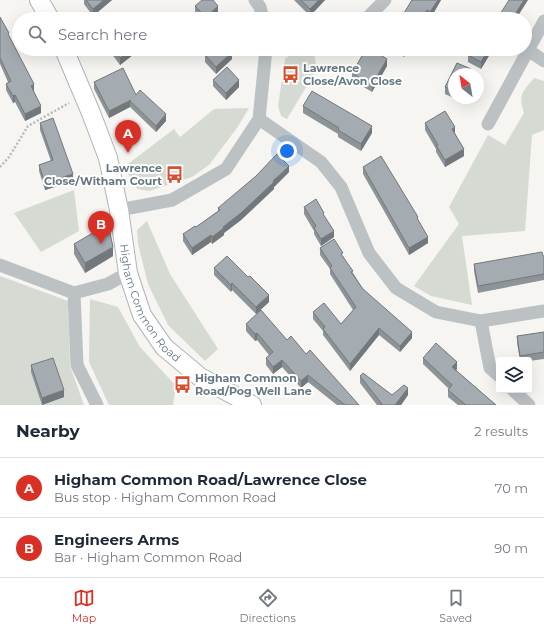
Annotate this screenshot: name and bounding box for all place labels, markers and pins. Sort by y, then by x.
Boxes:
place label: Lawrence Close/Avon Close [303,61,402,88]
bus stop icon: Lawrence Close/Avon Close [280,64,300,84]
pin: A [115,120,141,153]
place label: Lawrence Close/Witham Court [44,161,162,188]
bus stop icon: Lawrence Close/Witham Court [165,164,185,184]
pin: B [88,211,114,244]
place label: Higham Common Road/Pog Well Lane [195,371,312,398]
bus stop icon: Higham Common Road/Pog Well Lane [172,374,192,394]

